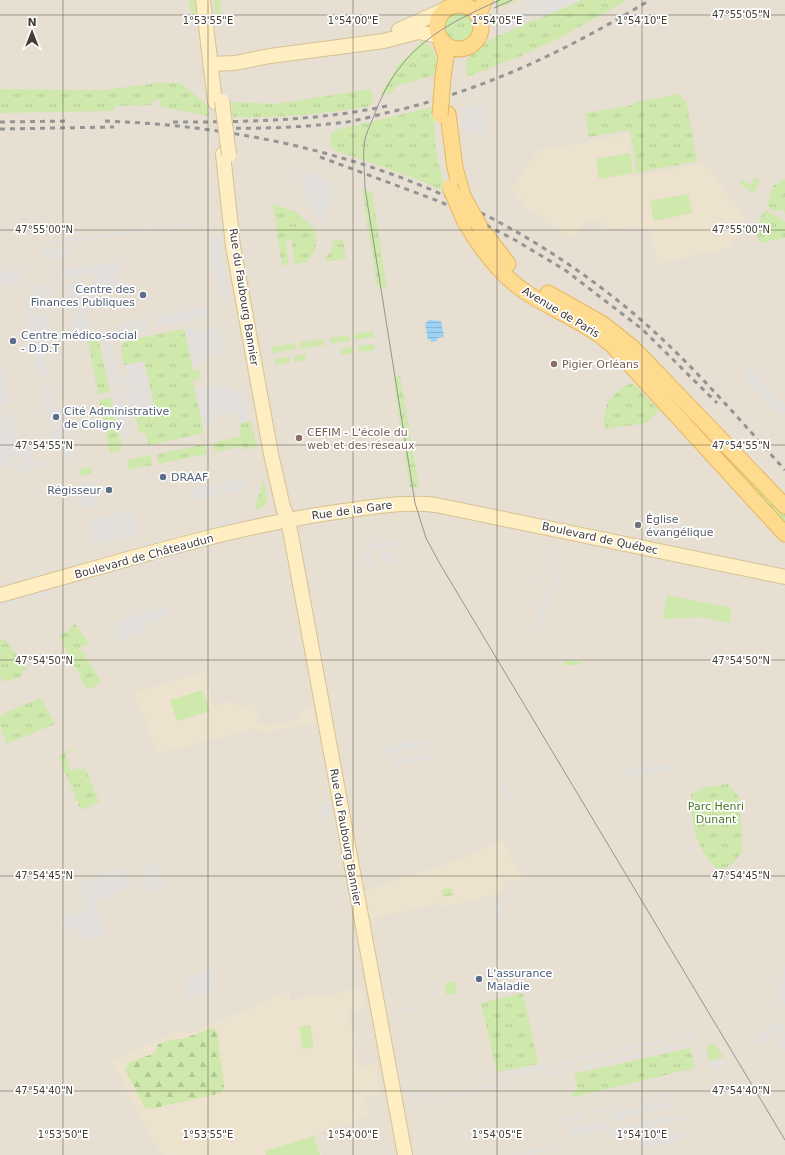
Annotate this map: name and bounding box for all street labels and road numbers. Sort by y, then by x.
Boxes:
street label: Rue du Faubourg Bannier [226,227,261,367]
street label: Avenue de Paris [520,284,602,341]
street label: Rue de la Gare [311,498,393,523]
street label: Boulevard de Québec [541,520,659,557]
street label: Boulevard de Châteaudun [73,532,215,581]
street label: Rue du Faubourg Bannier [327,768,364,907]

